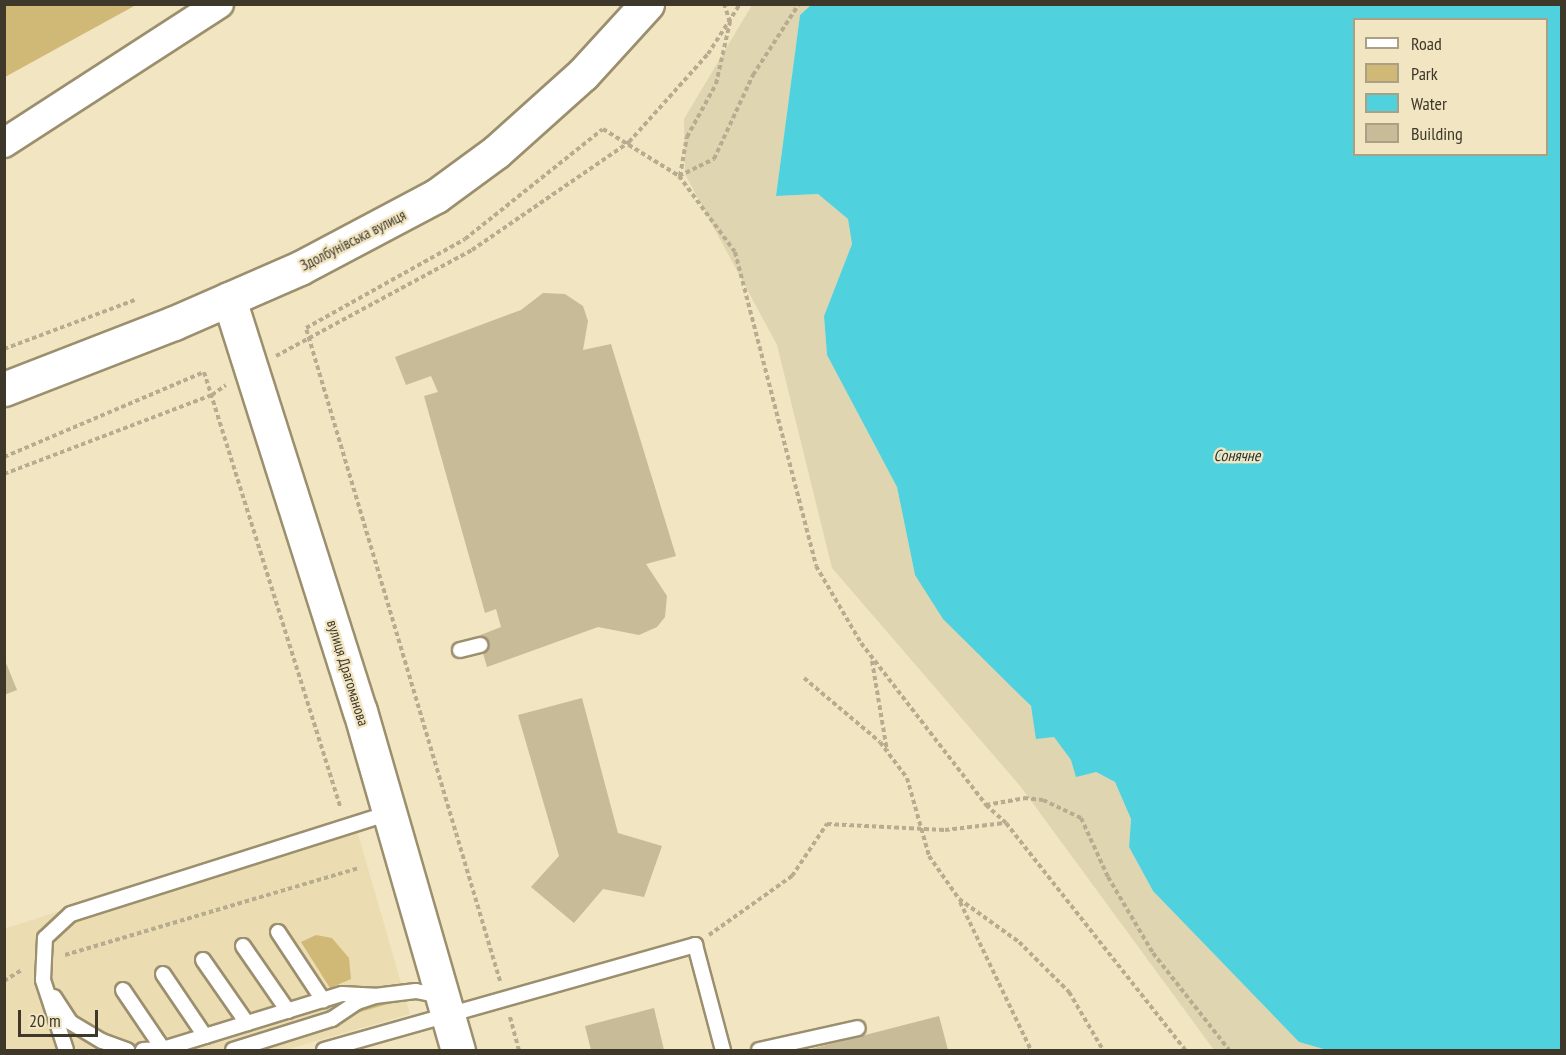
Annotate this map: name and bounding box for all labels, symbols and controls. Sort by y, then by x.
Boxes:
legend [1353,18,1548,156]
text: Road [1411,32,1442,55]
text: Park [1411,62,1438,85]
text: Water [1411,92,1447,115]
text: Building [1411,122,1463,145]
street label: Здолбунівська вулиця [297,206,409,274]
water label: Сонячне [1214,445,1260,465]
street label: вулиця Драгоманова [323,618,373,728]
scale bar [21,998,100,1036]
text: 20 m [29,1009,61,1032]

